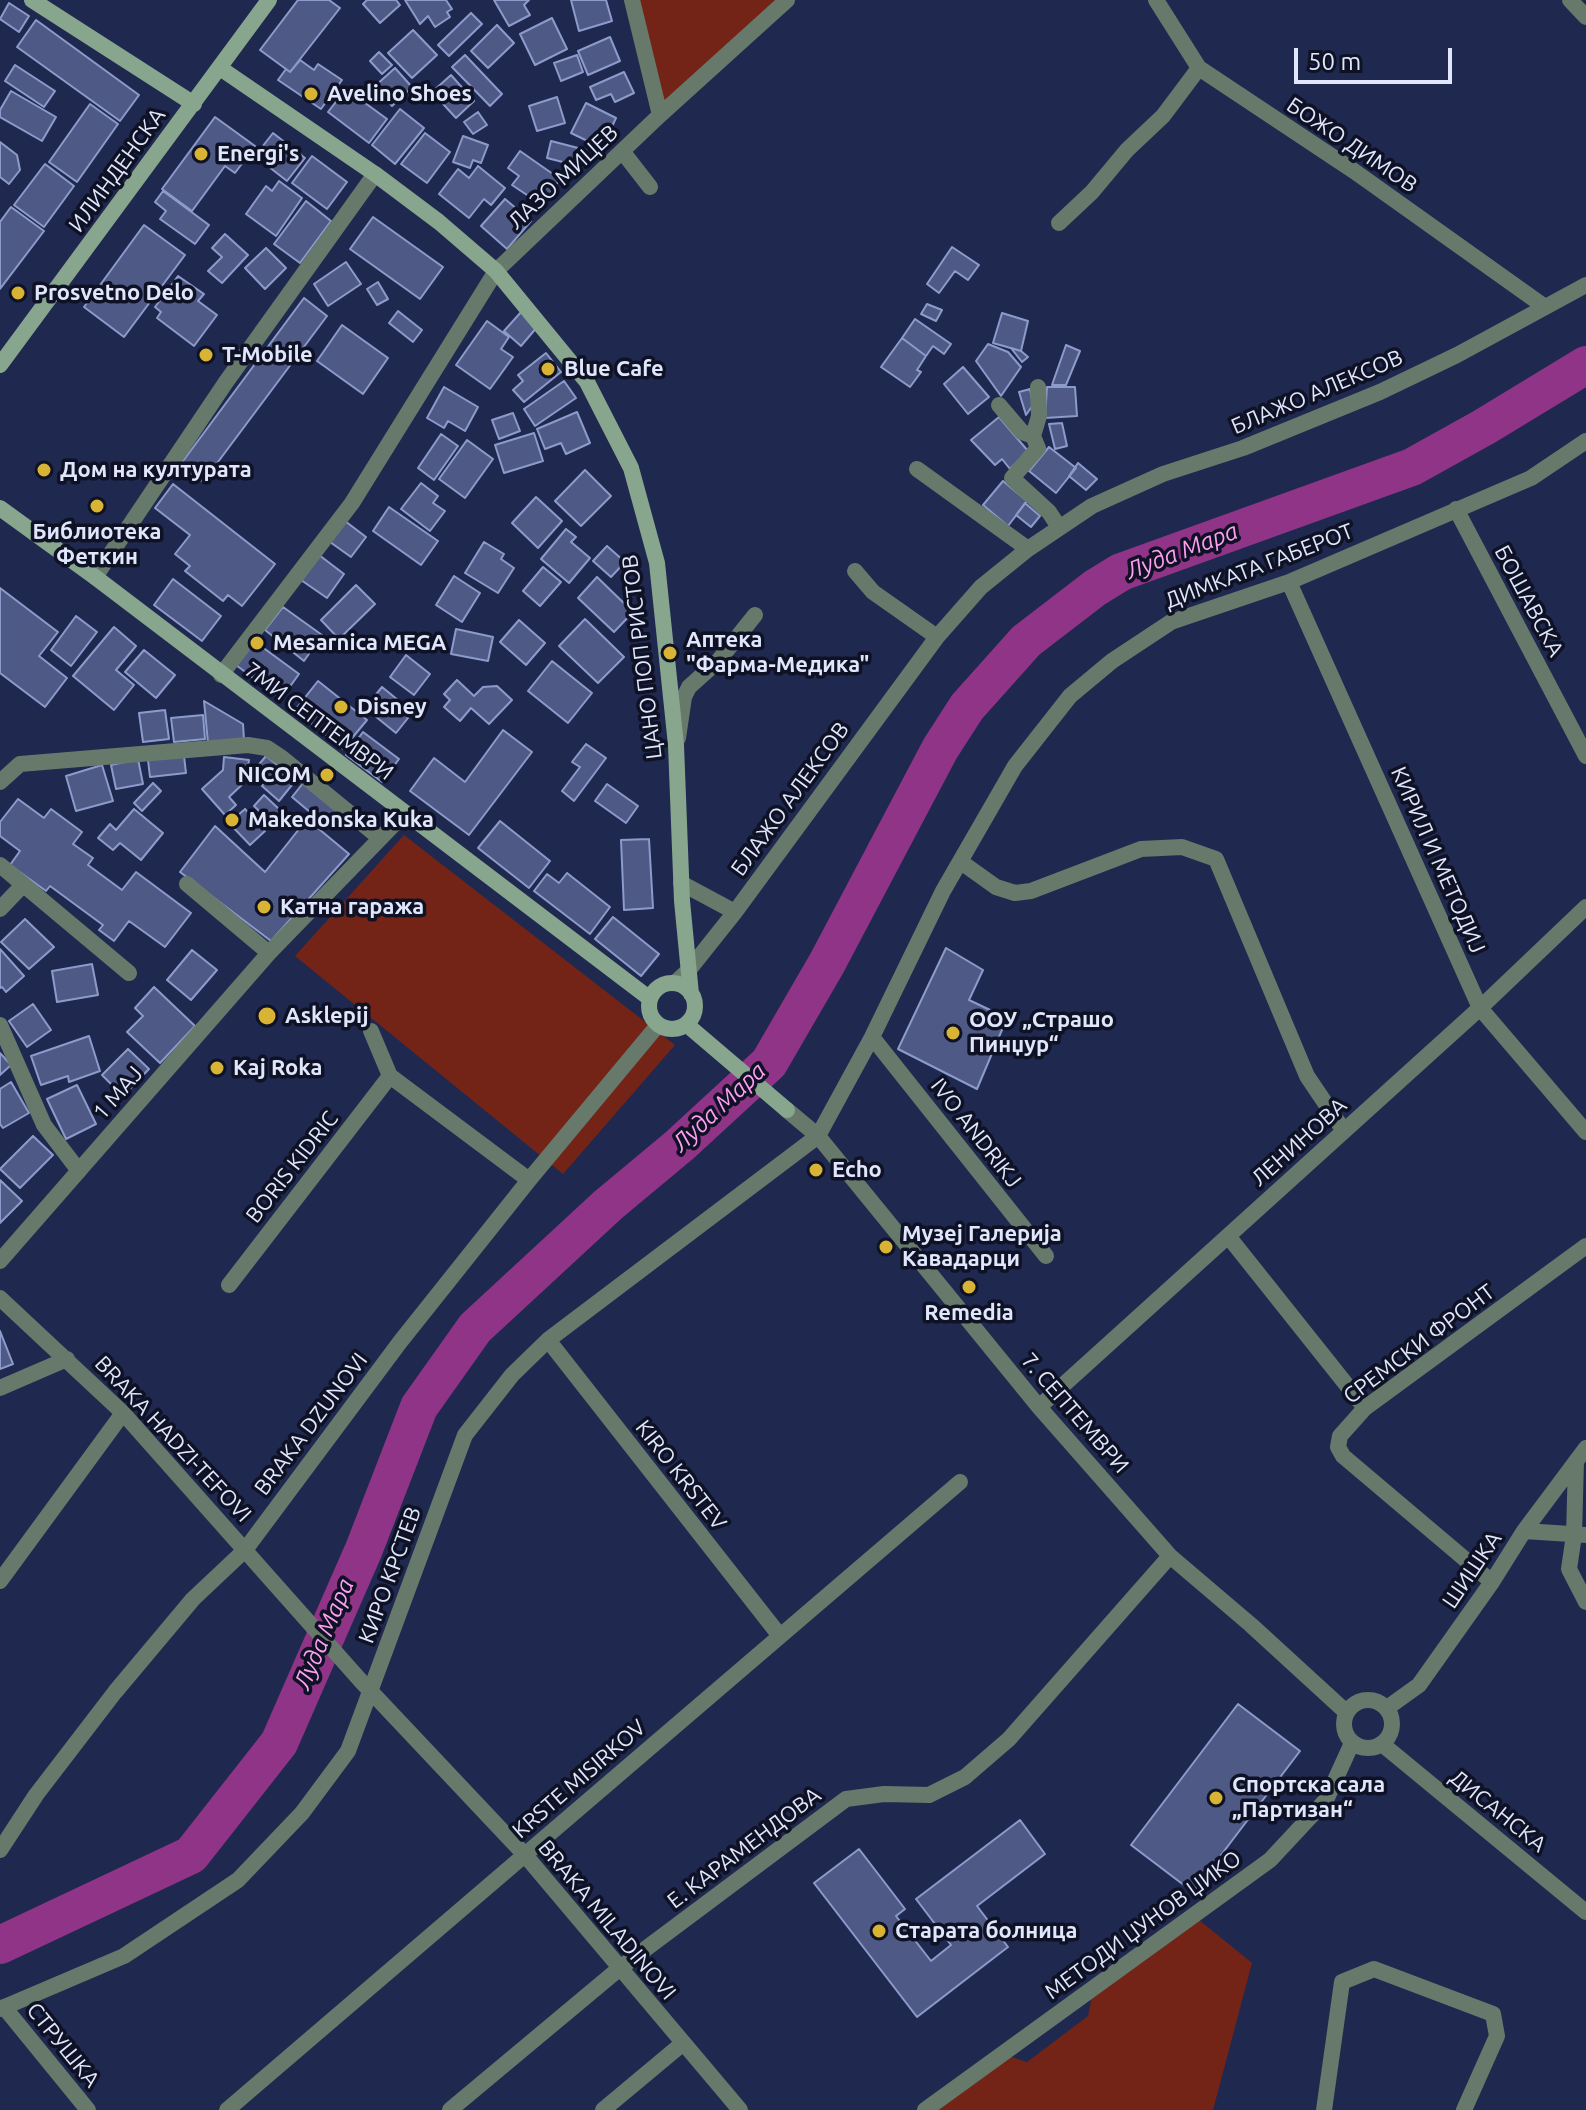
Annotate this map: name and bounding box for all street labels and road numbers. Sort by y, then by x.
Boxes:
street label: БОЖО ДИМОВ [1282,92,1422,198]
street label: ИЛИНДЕНСКА [63,103,171,237]
street label: ЛАЗО МИЦЕВ [502,119,624,235]
street label: БЛАЖО АЛЕКСОВ [1227,344,1407,440]
street label: ДИМКАТА ГАБЕРОТ [1161,518,1357,614]
street label: БОШАВСКА [1489,541,1569,661]
street label: ЦАНО ПОП РИСТОВ [616,553,668,761]
street label: 7МИ СЕПТЕМВРИ [239,656,399,786]
street label: БЛАЖО АЛЕКСОВ [725,717,855,881]
street label: КИРИЛ И МЕТОДИЈ [1385,763,1491,957]
street label: 1 MAJ [88,1061,148,1125]
street label: IVO ANDRIKJ [925,1073,1027,1193]
street label: ЛЕНИНОВА [1246,1092,1352,1192]
street label: BORIS KIDRIC [240,1106,344,1228]
street label: СРЕМСКИ ФРОНТ [1338,1279,1500,1409]
street label: BRAKA DZUNOVI [249,1348,373,1500]
street label: 7. СЕПТЕМВРИ [1016,1348,1134,1478]
street label: BRAKA HADZI-TEFOVI [89,1351,257,1527]
street label: KIRO KRSTEV [630,1415,732,1535]
street label: КИРО КРСТЕВ [353,1503,427,1647]
street label: ШИШКА [1437,1527,1507,1613]
street label: KRSTE MISIRKOV [507,1714,651,1844]
street label: ДИСАНСКА [1444,1764,1552,1858]
street label: Е. КАРАМЕНДОВА [662,1782,826,1914]
street label: BRAKA MILADINOVI [533,1835,681,2005]
street label: МЕТОДИ ЏУНОВ ЏИКО [1040,1845,1246,2005]
street label: СТРУШКА [21,1997,105,2093]

